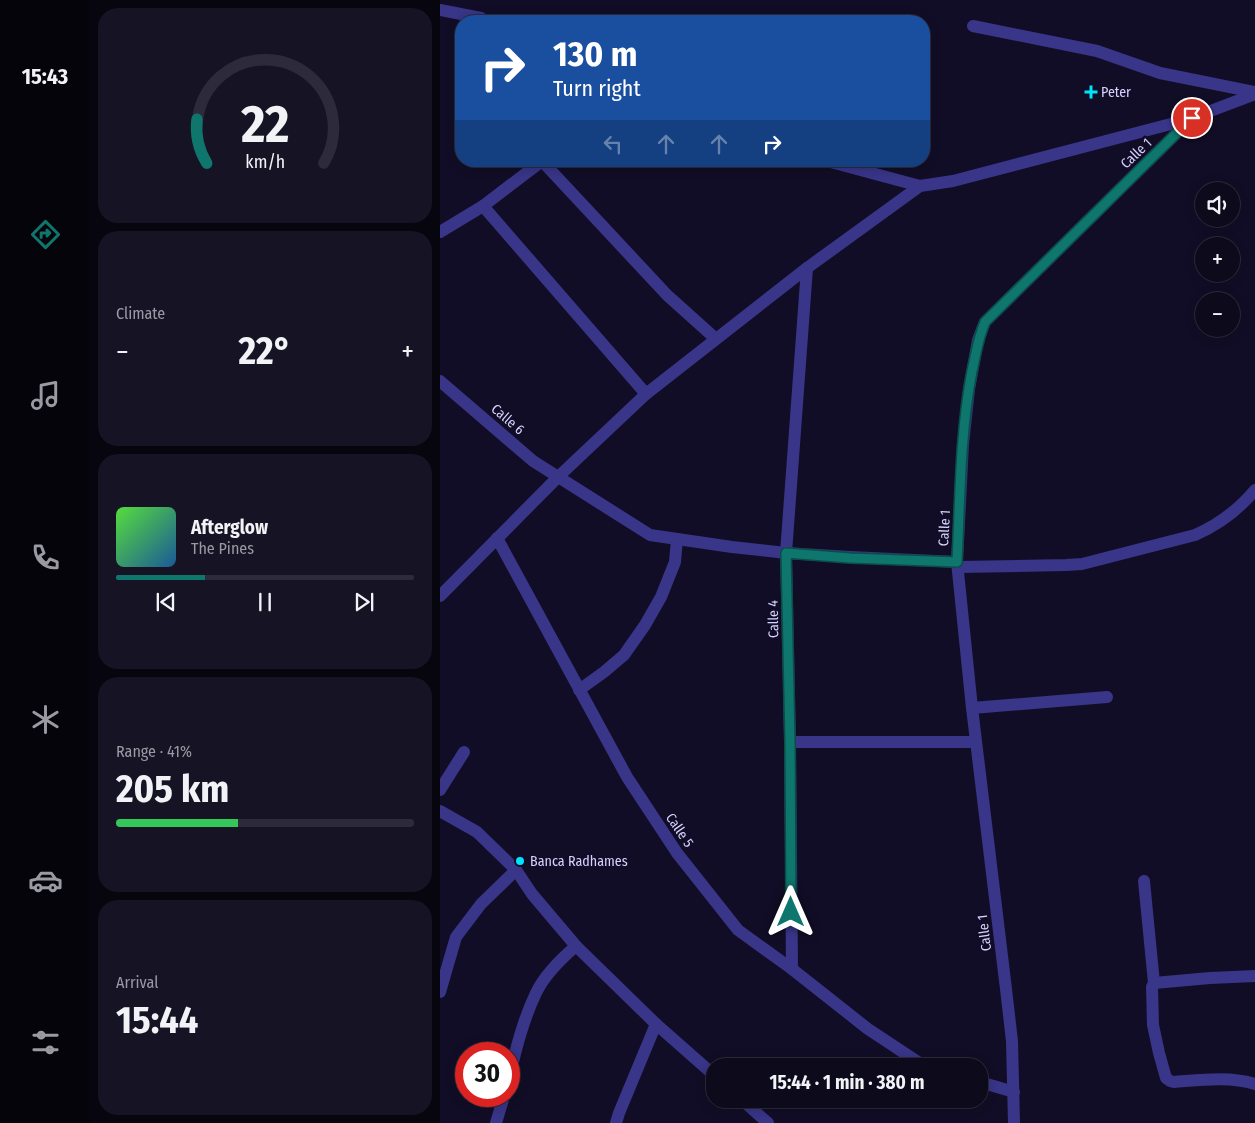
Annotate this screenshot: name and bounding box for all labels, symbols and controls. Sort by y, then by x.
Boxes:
text: 130 m [553,33,637,75]
icon: right [470,35,535,100]
text: 15:43 [22,63,68,90]
text: Turn right [553,75,641,102]
place label: Peter [1101,84,1131,101]
marker: Peter [1085,86,1097,98]
text: 22 [240,93,289,156]
pin [1171,97,1213,139]
icon: arrive [1178,104,1206,132]
icon: left [599,130,627,158]
icon: ahead [652,130,680,158]
icon: ahead [705,130,733,158]
icon: right [758,130,786,158]
street label: Calle 1 [1117,135,1155,172]
text: km/h [245,151,285,173]
map controls [1195,182,1240,337]
button: sound [1195,182,1240,227]
icon: directions [28,217,63,252]
button: + [1195,237,1240,282]
button: − [1195,292,1240,337]
text: Climate [116,304,165,323]
text: 22° [238,328,291,374]
text: − [116,335,129,368]
text: + [401,335,414,368]
icon: music [28,378,63,413]
street label: Calle 6 [488,400,528,438]
street label: Calle 1 [935,509,954,547]
text: Afterglow [191,516,268,539]
text: The Pines [191,539,254,558]
icon: phone [28,540,63,575]
icon: previous [152,588,180,616]
icon: pause [251,588,279,616]
icon: next [350,588,378,616]
street label: Calle 4 [765,600,782,638]
icon: climate [28,702,63,737]
text: Range · 41% [116,742,192,761]
text: 205 km [116,766,229,812]
street label: Calle 5 [662,810,697,851]
place label: Banca Radhames [530,853,628,870]
marker: Banca Radhames [514,855,526,867]
icon: car [28,863,63,898]
position arrow [764,885,816,937]
street label: Calle 1 [974,914,995,952]
text: Arrival [116,973,158,992]
text: 15:44 [116,997,198,1043]
icon: filters [28,1025,63,1060]
speed limit sign: 30 [455,1042,520,1107]
text: 15:44 · 1 min · 380 m [770,1071,924,1094]

